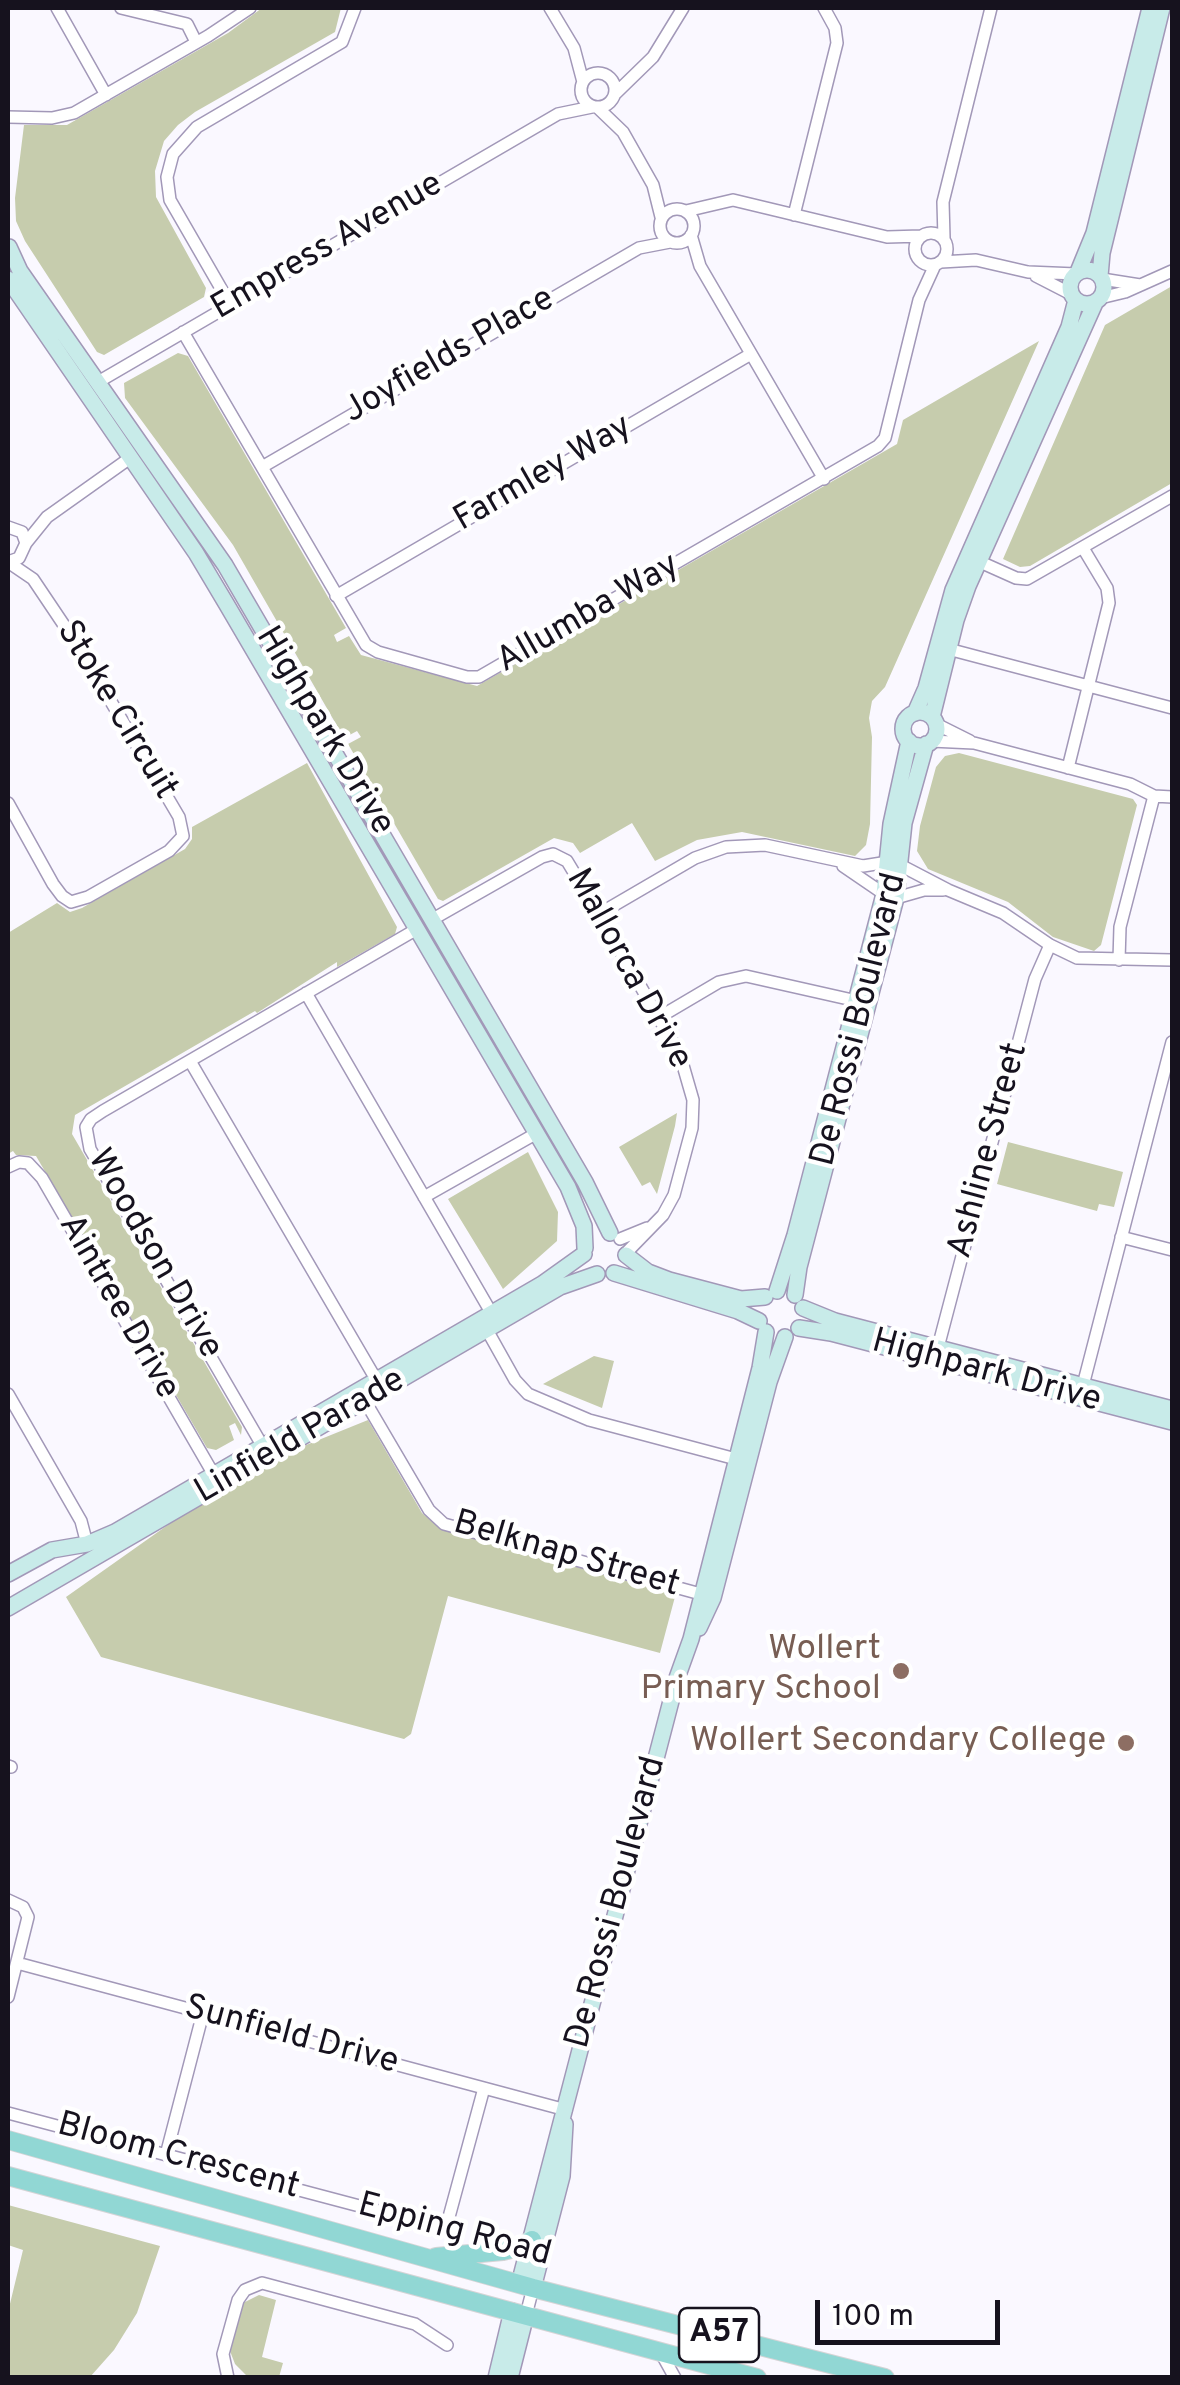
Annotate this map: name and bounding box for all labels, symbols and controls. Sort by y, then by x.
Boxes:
street label: Empress Avenue [205,165,451,331]
street label: Joyfields Place [337,280,563,434]
street label: Farmley Way [448,407,640,543]
street label: Allumba Way [490,546,688,684]
street label: Stoke Circuit [45,614,185,808]
street label: Highpark Drive [244,620,402,844]
street label: Mallorca Drive [555,862,699,1078]
street label: De Rossi Boulevard [804,869,918,1171]
street label: Ashline Street [941,1039,1039,1263]
street label: Woodson Drive [76,1143,230,1367]
street label: Aintree Drive [47,1208,187,1408]
street label: Highpark Drive [867,1322,1105,1424]
street label: Linfield Parade [189,1361,413,1515]
street label: Belknap Street [448,1504,684,1608]
place label: Wollert Primary School [640,1630,881,1712]
marker: Wollert Primary School [890,1660,912,1682]
place label: Wollert Secondary College [690,1722,1106,1764]
marker: Wollert Secondary College [1115,1732,1137,1754]
street label: De Rossi Boulevard [559,1752,677,2054]
street label: Sunfield Drive [179,1988,403,2086]
street label: Bloom Crescent [52,2106,304,2210]
street label: Epping Road [353,2186,555,2278]
scale bar [820,2280,1005,2342]
text: 100 m [832,2299,914,2336]
road number: A57 [679,2308,759,2362]

